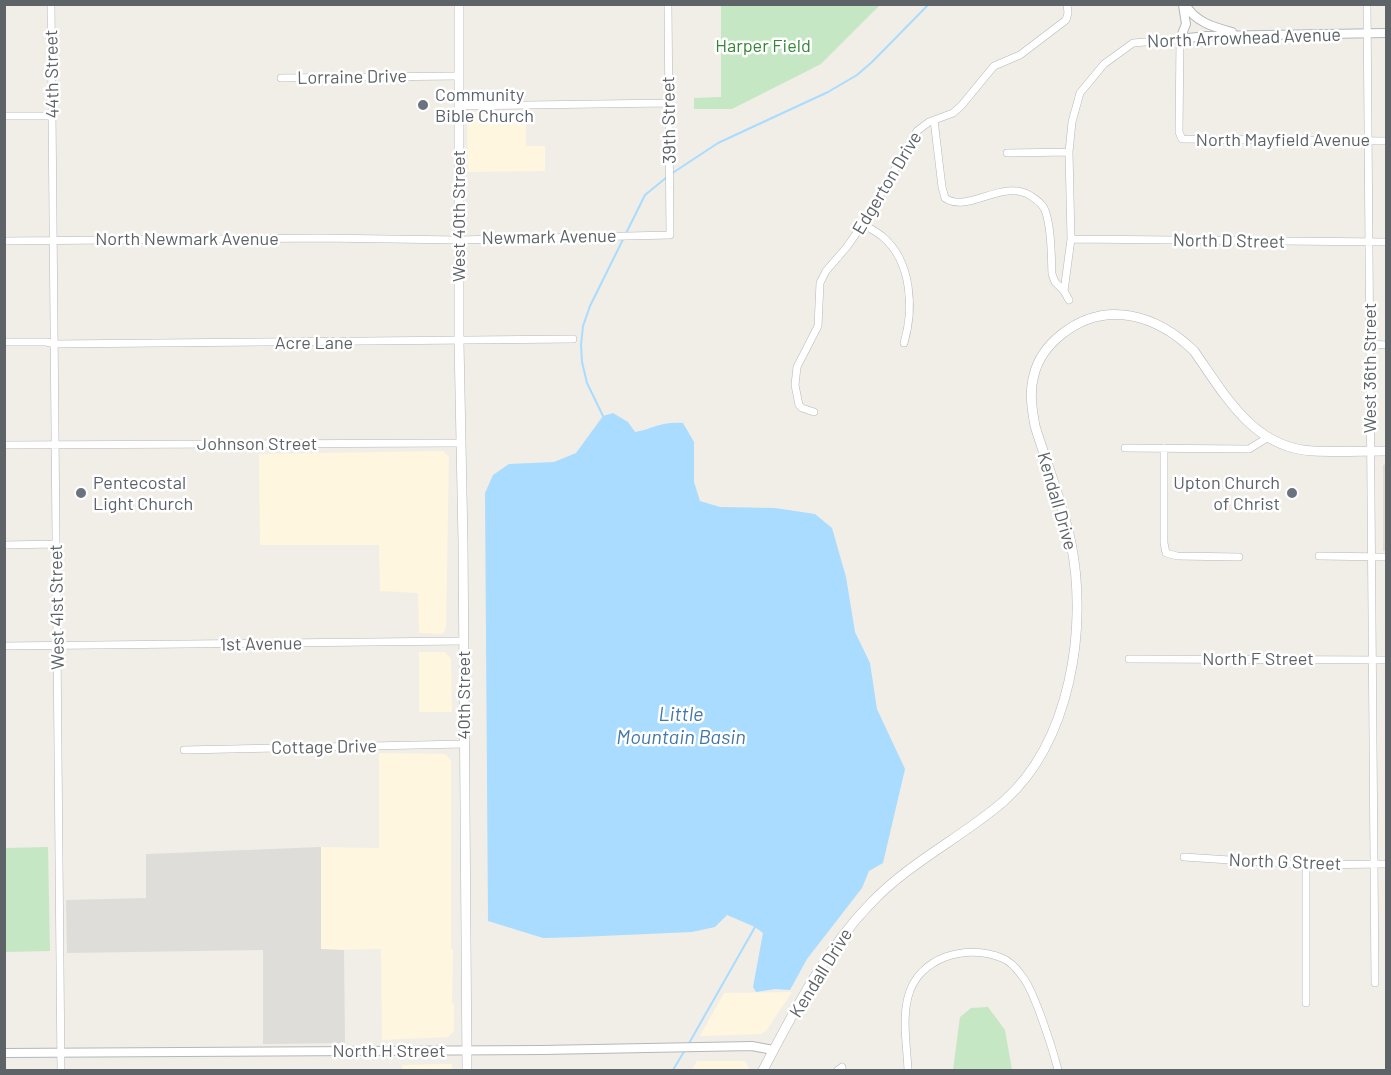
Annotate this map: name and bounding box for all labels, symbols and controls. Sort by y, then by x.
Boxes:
street label: North Arrowhead Avenue [1147,24,1341,52]
street label: 44th Street [40,29,64,119]
park label: Harper Field [715,35,811,57]
street label: Lorraine Drive [297,65,407,89]
street label: 39th Street [657,76,681,164]
place label: Community Bible Church [435,84,534,127]
marker: Community Bible Church [416,98,430,112]
street label: Edgerton Drive [848,128,926,238]
street label: North Mayfield Avenue [1196,129,1370,151]
street label: West 40th Street [448,150,470,282]
street label: Newmark Avenue [481,225,617,249]
street label: North Newmark Avenue [95,228,279,250]
street label: North D Street [1173,229,1285,253]
street label: West 36th Street [1359,303,1381,433]
street label: Acre Lane [275,332,353,354]
street label: Johnson Street [197,433,317,455]
street label: Kendall Drive [1033,450,1081,552]
place label: Pentecostal Light Church [93,472,193,514]
place label: Upton Church of Christ [1173,472,1280,514]
marker: Pentecostal Light Church [74,486,88,500]
marker: Upton Church of Christ [1285,486,1299,500]
street label: West 41st Street [45,544,69,670]
street label: 1st Avenue [220,632,302,656]
street label: North F Street [1202,648,1314,670]
street label: 40th Street [453,650,475,740]
water label: Little Mountain Basin [616,702,746,749]
street label: Cottage Drive [271,735,377,759]
street label: North G Street [1228,849,1342,875]
street label: Kendall Drive [785,924,857,1022]
street label: North H Street [332,1040,446,1062]

